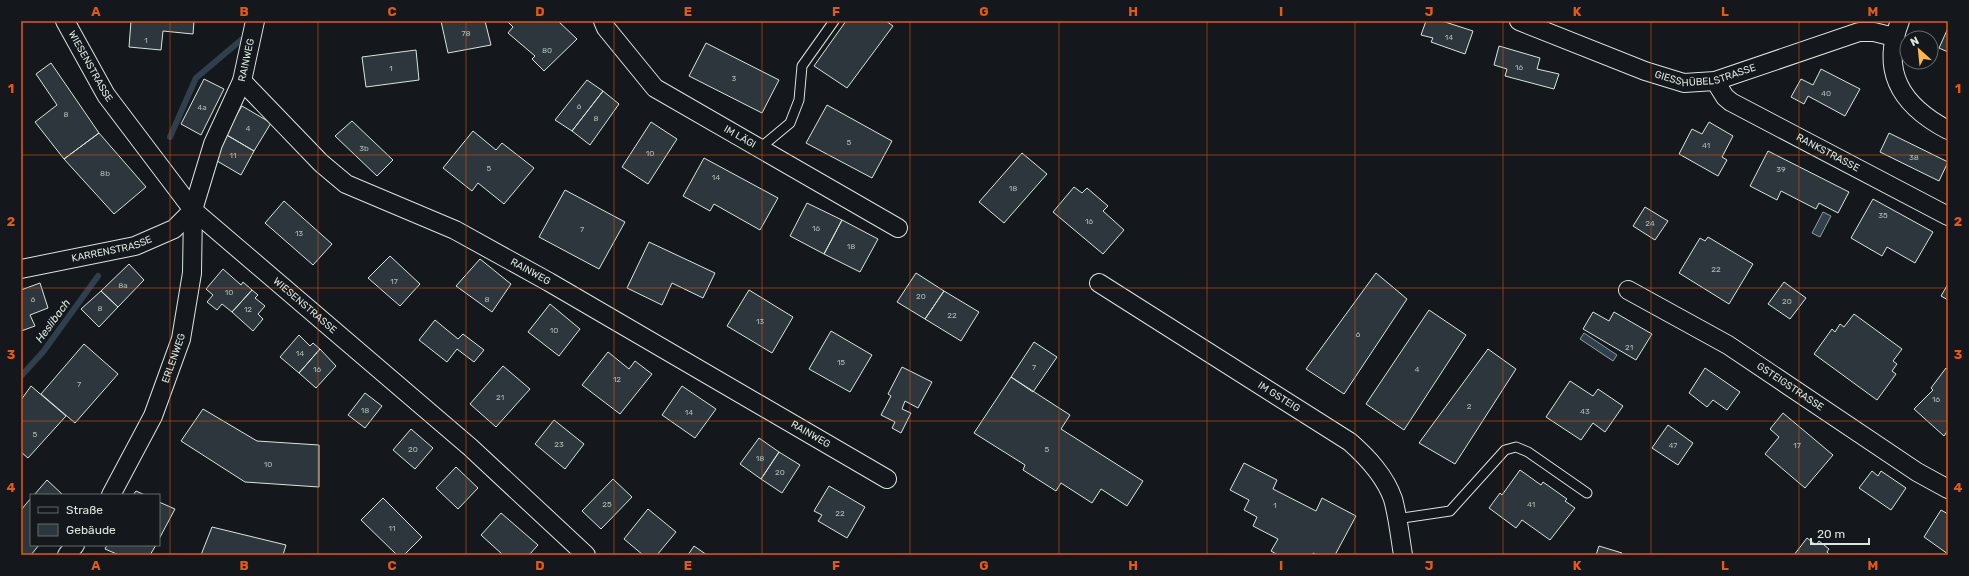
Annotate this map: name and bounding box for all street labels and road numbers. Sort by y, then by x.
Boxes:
street label: WIESENSTRASSE [66,29,115,104]
street label: RAINWEG [236,37,257,83]
street label: GIESSHÜBELSTRASSE [1653,62,1757,89]
street label: IM LÄGI [722,123,758,151]
street label: RANKSTRASSE [1794,131,1861,174]
street label: KARRENSTRASSE [71,233,154,265]
street label: RAINWEG [508,256,553,288]
street label: WIESENSTRASSE [271,275,339,336]
street label: ERLENWEG [159,332,188,385]
street label: GSTEIGSTRASSE [1754,360,1826,413]
street label: IM GSTEIG [1256,379,1302,415]
street label: RAINWEG [789,418,833,451]

